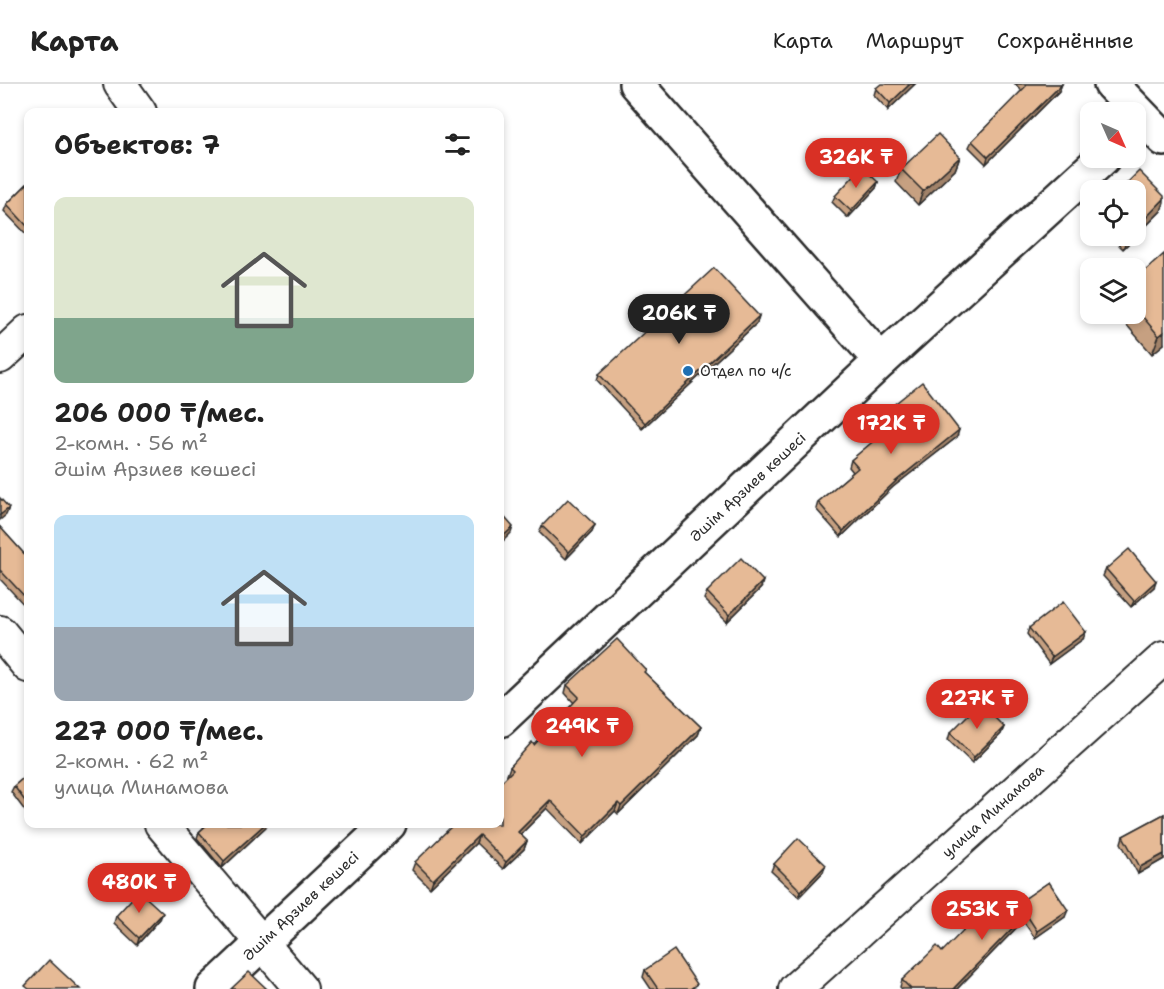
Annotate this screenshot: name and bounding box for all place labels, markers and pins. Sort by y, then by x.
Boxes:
pin: 326K ₸ [807,138,905,189]
pin: 206K ₸ [630,294,728,345]
place label: Отдел по ч/с [700,361,792,381]
marker: Отдел по ч/с [681,364,695,378]
pin: 172K ₸ [842,404,940,455]
pin: 227K ₸ [928,679,1026,730]
pin: 249K ₸ [533,707,631,758]
pin: 480K ₸ [90,863,188,914]
pin: 253K ₸ [933,890,1031,941]

